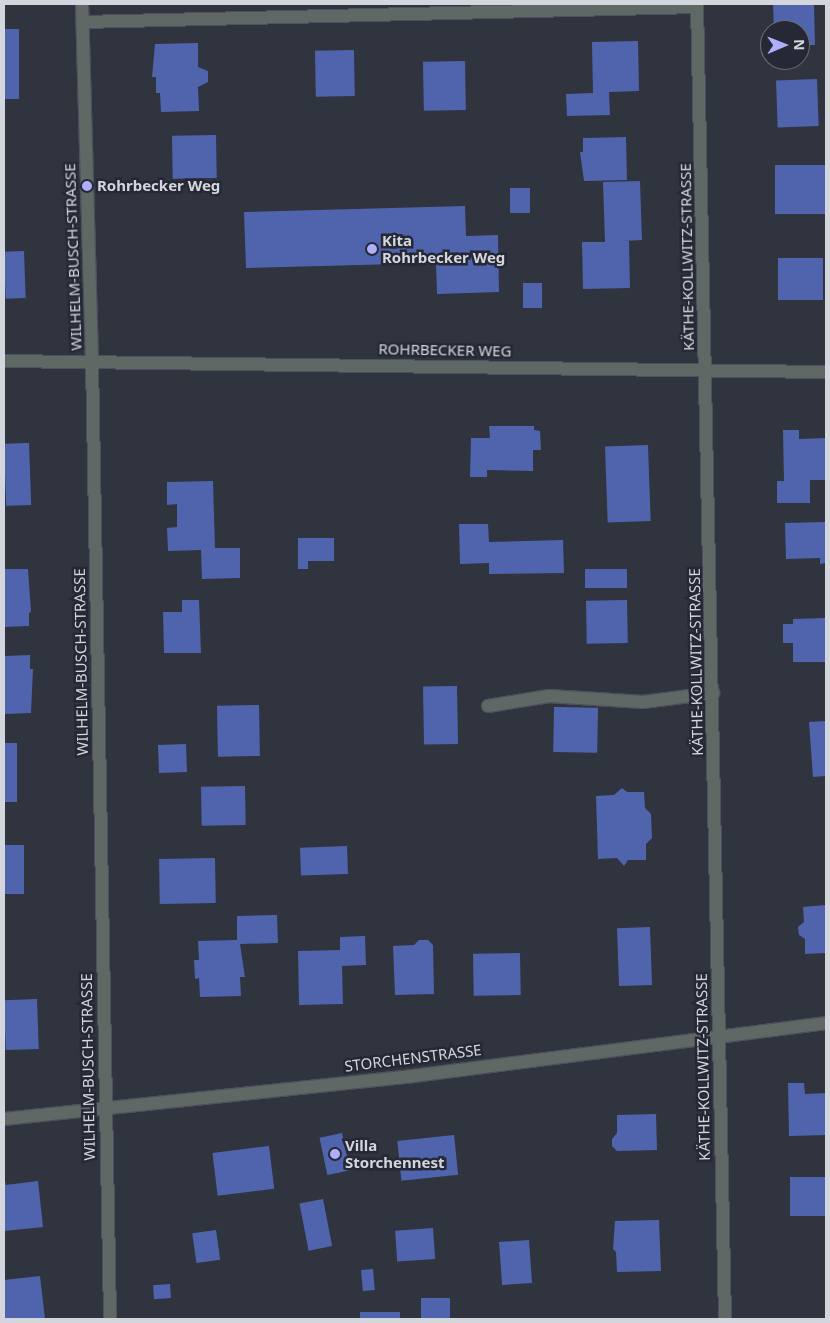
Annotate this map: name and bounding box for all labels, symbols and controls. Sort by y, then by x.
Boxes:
north arrow [760,20,810,70]
text: N [790,39,809,51]
street label: WILHELM-BUSCH-STRASSE [61,163,85,351]
street label: KÄTHE-KOLLWITZ-STRASSE [676,163,698,351]
place label: Rohrbecker Weg [97,177,220,195]
marker: Rohrbecker Weg [81,180,93,192]
place label: Kita Rohrbecker Weg [382,231,505,266]
marker: Kita Rohrbecker Weg [366,243,378,255]
street label: ROHRBECKER WEG [378,340,512,360]
street label: WILHELM-BUSCH-STRASSE [70,568,92,756]
street label: KÄTHE-KOLLWITZ-STRASSE [685,568,707,756]
street label: WILHELM-BUSCH-STRASSE [77,973,99,1161]
street label: KÄTHE-KOLLWITZ-STRASSE [692,973,714,1161]
street label: STORCHENSTRASSE [343,1041,483,1075]
place label: Villa Storchennest [345,1136,444,1171]
marker: Villa Storchennest [329,1148,341,1160]

